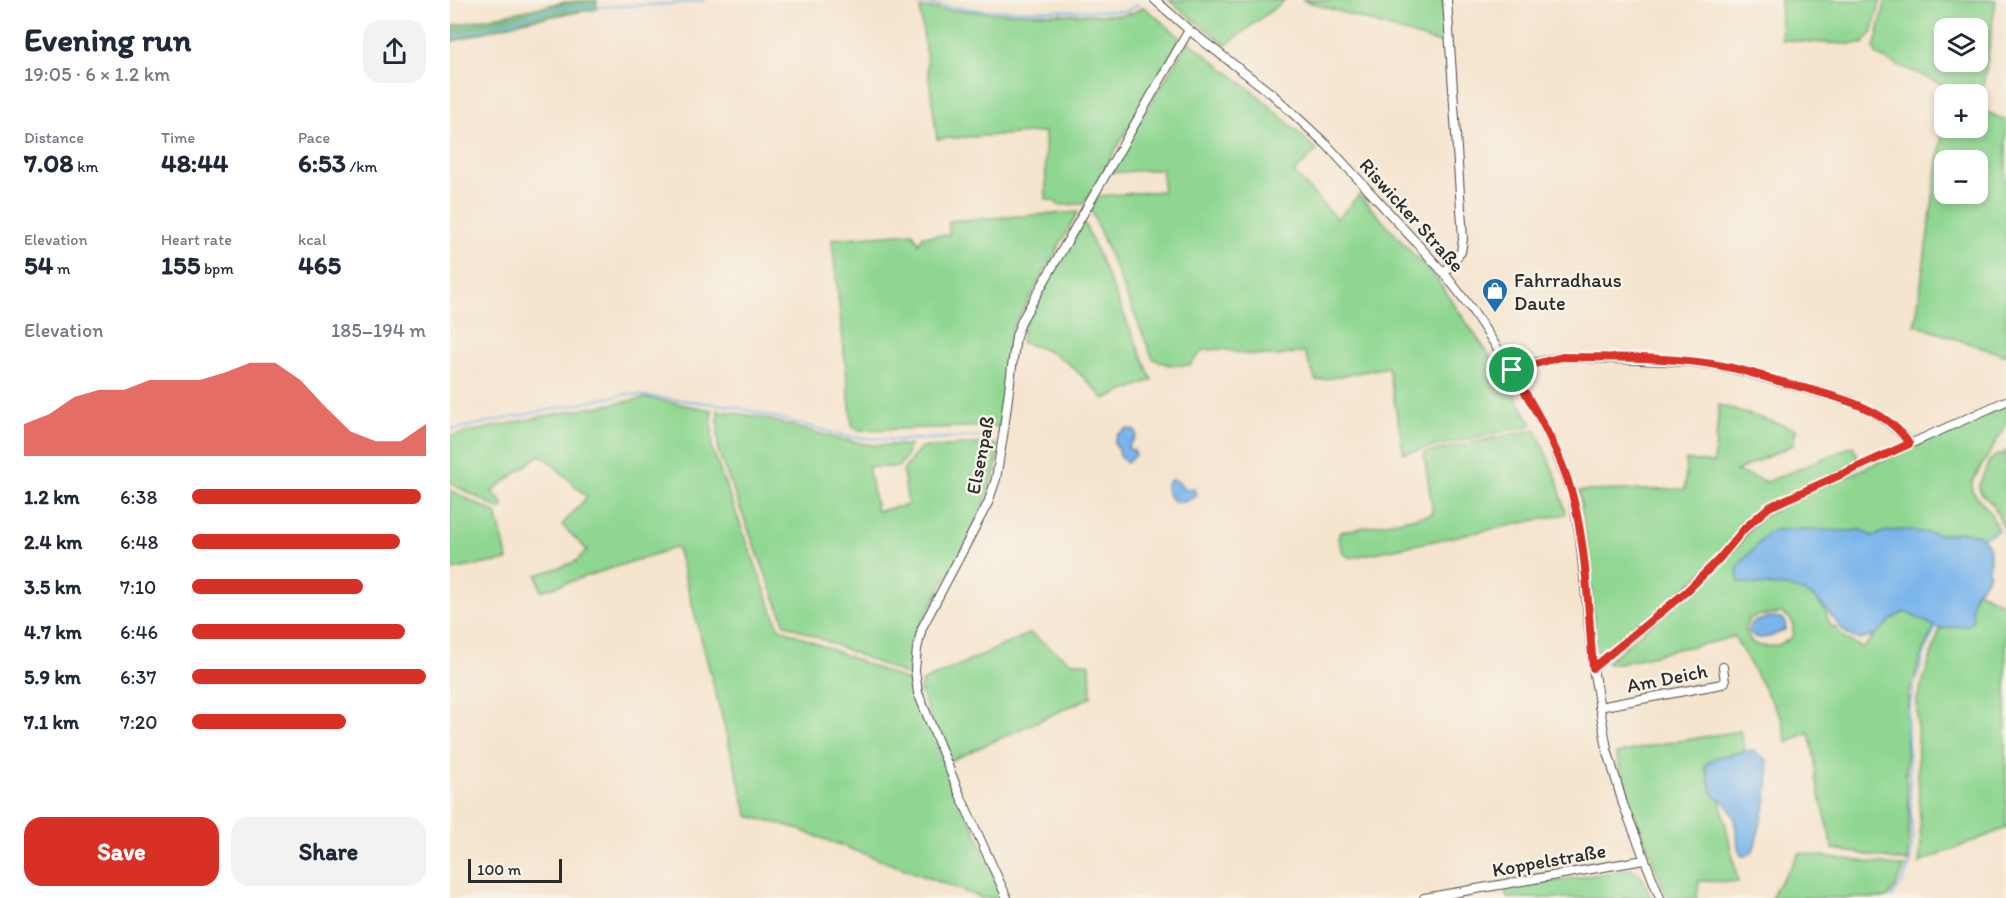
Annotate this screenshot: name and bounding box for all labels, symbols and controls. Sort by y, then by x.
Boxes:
map controls [1934,18,1988,204]
button: layers [1934,18,1988,72]
text: Evening run [24,20,191,59]
button: share [363,20,426,83]
text: 19:05 · 6 × 1.2 km [24,62,170,86]
button: + [1934,84,1988,138]
text: Distance [24,128,84,147]
text: Time [161,128,195,147]
text: Pace [298,128,330,147]
text: 7.08 [24,147,74,179]
text: 48:44 [161,147,229,179]
text: 6:53 [298,147,346,179]
button: − [1934,150,1988,204]
street label: Riswicker Straße [1355,153,1469,277]
text: km [74,157,98,176]
text: /km [346,157,377,176]
text: Elevation [24,230,88,249]
text: Heart rate [161,230,232,249]
text: kcal [298,230,326,249]
text: 54 [24,249,53,281]
text: 155 [161,249,200,281]
text: 465 [298,249,341,281]
text: m [53,259,70,278]
text: bpm [200,259,234,278]
place label: Fahrradhaus Daute [1514,268,1622,315]
shop icon: Fahrradhaus Daute [1480,276,1510,314]
text: Elevation [24,318,103,342]
text: 185–194 m [331,318,426,342]
pin [1486,344,1537,395]
icon: arrive [1495,353,1528,386]
street label: Elsenpaß [961,414,999,496]
text: 1.2 km [24,485,80,509]
text: 6:38 [120,485,157,509]
text: 2.4 km [24,530,82,554]
text: 6:48 [120,530,158,554]
text: 3.5 km [24,575,81,599]
text: 7:10 [120,575,156,599]
text: 4.7 km [24,620,82,644]
text: 6:46 [120,620,158,644]
street label: Am Deich [1625,658,1710,698]
text: 5.9 km [24,665,81,689]
text: 6:37 [120,665,156,689]
text: 7.1 km [24,710,79,734]
text: 7:20 [120,710,158,734]
button: Save [24,817,219,886]
button: Share [231,817,426,886]
street label: Koppelstraße [1490,838,1608,882]
scale bar [468,856,562,884]
text: 100 m [477,860,521,879]

